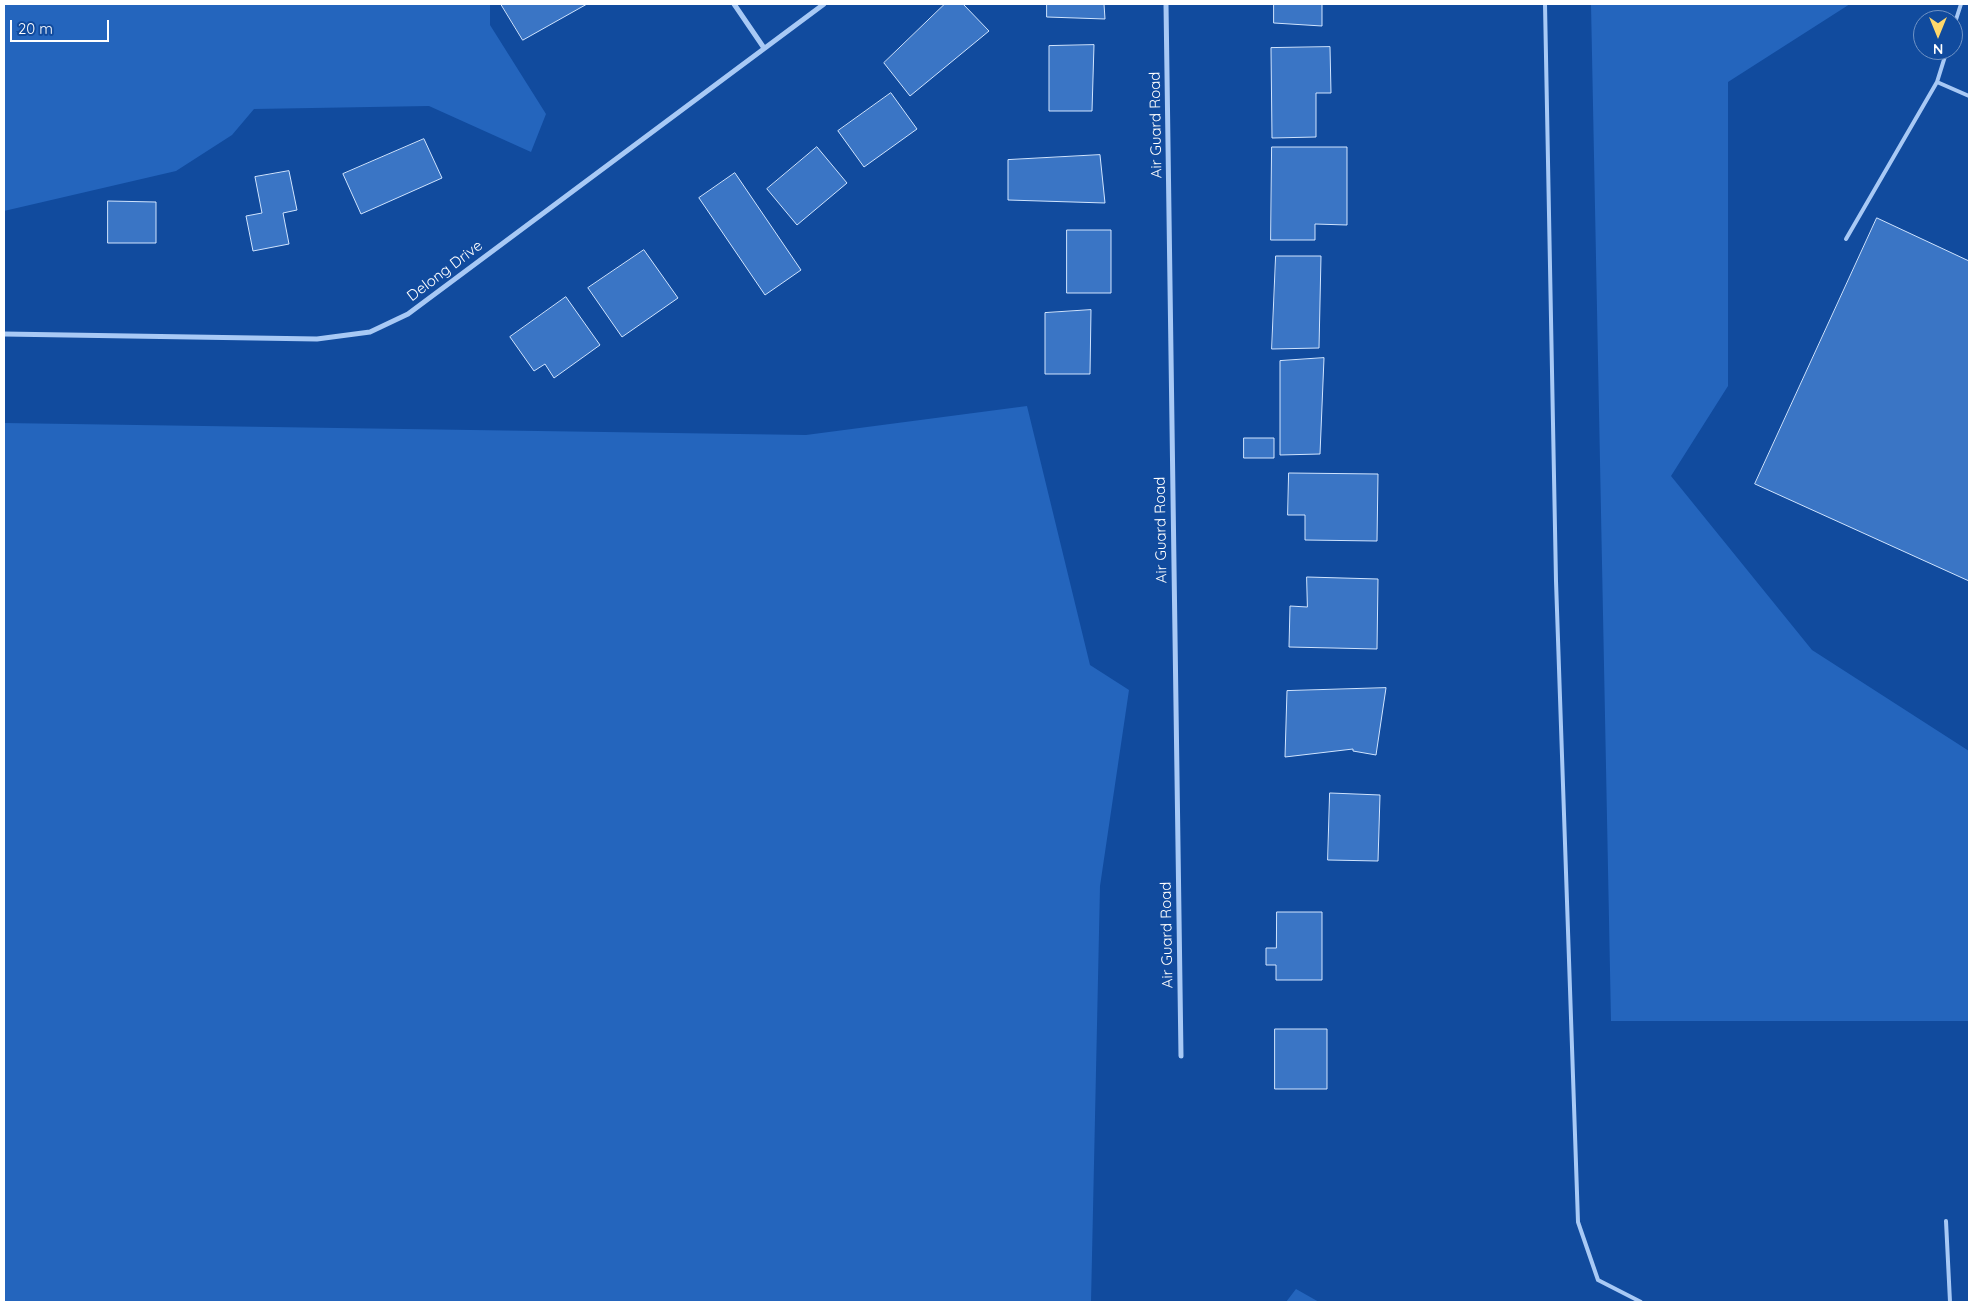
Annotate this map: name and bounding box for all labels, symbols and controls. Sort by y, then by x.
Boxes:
scale bar [12,10,111,42]
north arrow [1913,10,1963,60]
text: 20 m [18,19,53,38]
text: N [1933,40,1943,58]
street label: Air Guard Road [1146,72,1166,178]
street label: Delong Drive [404,237,486,305]
street label: Air Guard Road [1151,477,1171,583]
street label: Air Guard Road [1157,882,1177,988]

